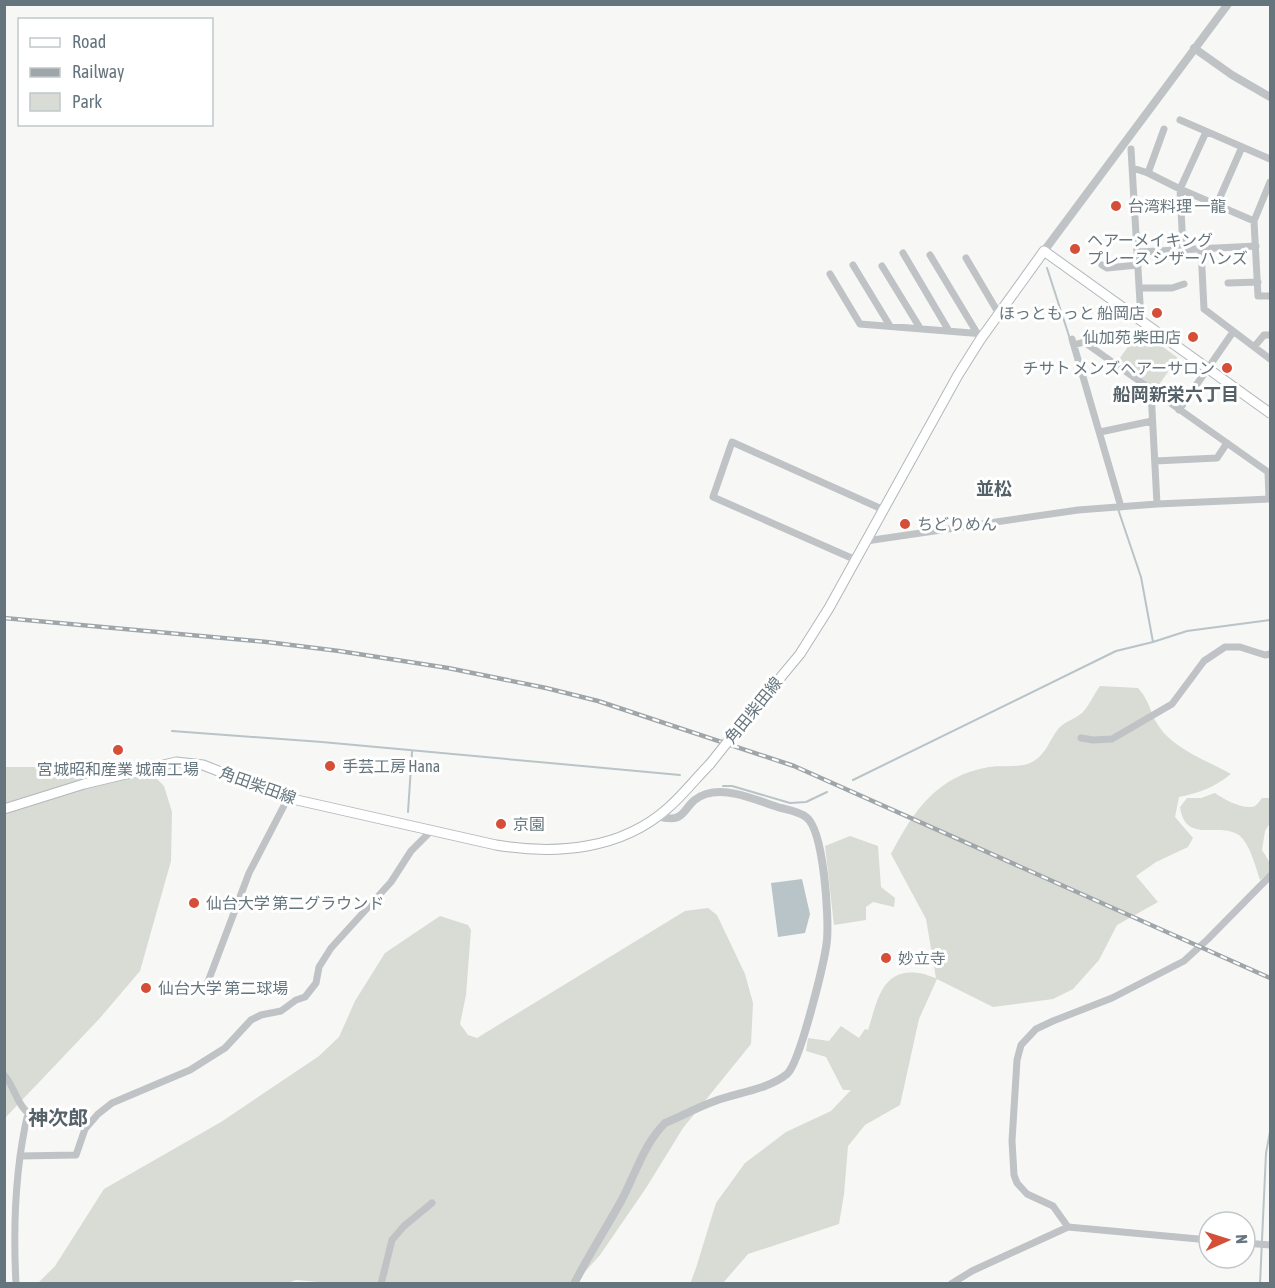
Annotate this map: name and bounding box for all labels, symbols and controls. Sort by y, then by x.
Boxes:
legend [18,18,213,126]
text: Road [72,31,106,52]
text: Railway [72,61,124,82]
text: Park [72,91,102,112]
place label: 台湾料理 一龍 [1128,197,1226,215]
marker: 台湾料理 一龍 [1109,199,1123,213]
place label: ヘアーメイキング プレース シザーハンズ [1087,231,1248,267]
marker: ヘアーメイキング プレース シザーハンズ [1068,242,1082,256]
place label: ほっともっと 船岡店 [999,304,1145,322]
marker: ほっともっと 船岡店 [1150,306,1164,320]
place label: 仙加苑 柴田店 [1083,328,1181,346]
marker: 仙加苑 柴田店 [1186,330,1200,344]
place label: チサト メンズヘアーサロン [1022,359,1215,377]
marker: チサト メンズヘアーサロン [1220,361,1234,375]
district label: 船岡新栄六丁目 [1113,384,1239,405]
district label: 並松 [976,478,1012,499]
place label: ちどりめん [917,515,997,533]
marker: ちどりめん [898,517,912,531]
street label: 角田柴田線 [721,673,785,747]
marker: 宮城昭和産業 城南工場 [111,743,125,757]
place label: 手芸工房 Hana [342,757,440,775]
marker: 手芸工房 Hana [323,759,337,773]
place label: 宮城昭和産業 城南工場 [37,760,199,778]
street label: 角田柴田線 [217,763,299,807]
place label: 京園 [513,815,545,833]
marker: 京園 [494,817,508,831]
place label: 仙台大学 第二グラウンド [206,894,384,912]
marker: 仙台大学 第二グラウンド [187,896,201,910]
place label: 妙立寺 [898,949,946,967]
marker: 妙立寺 [879,951,893,965]
place label: 仙台大学 第二球場 [158,979,288,997]
marker: 仙台大学 第二球場 [139,981,153,995]
district label: 神次郎 [28,1106,88,1129]
north arrow [1197,1210,1257,1270]
text: N [1233,1234,1251,1244]

